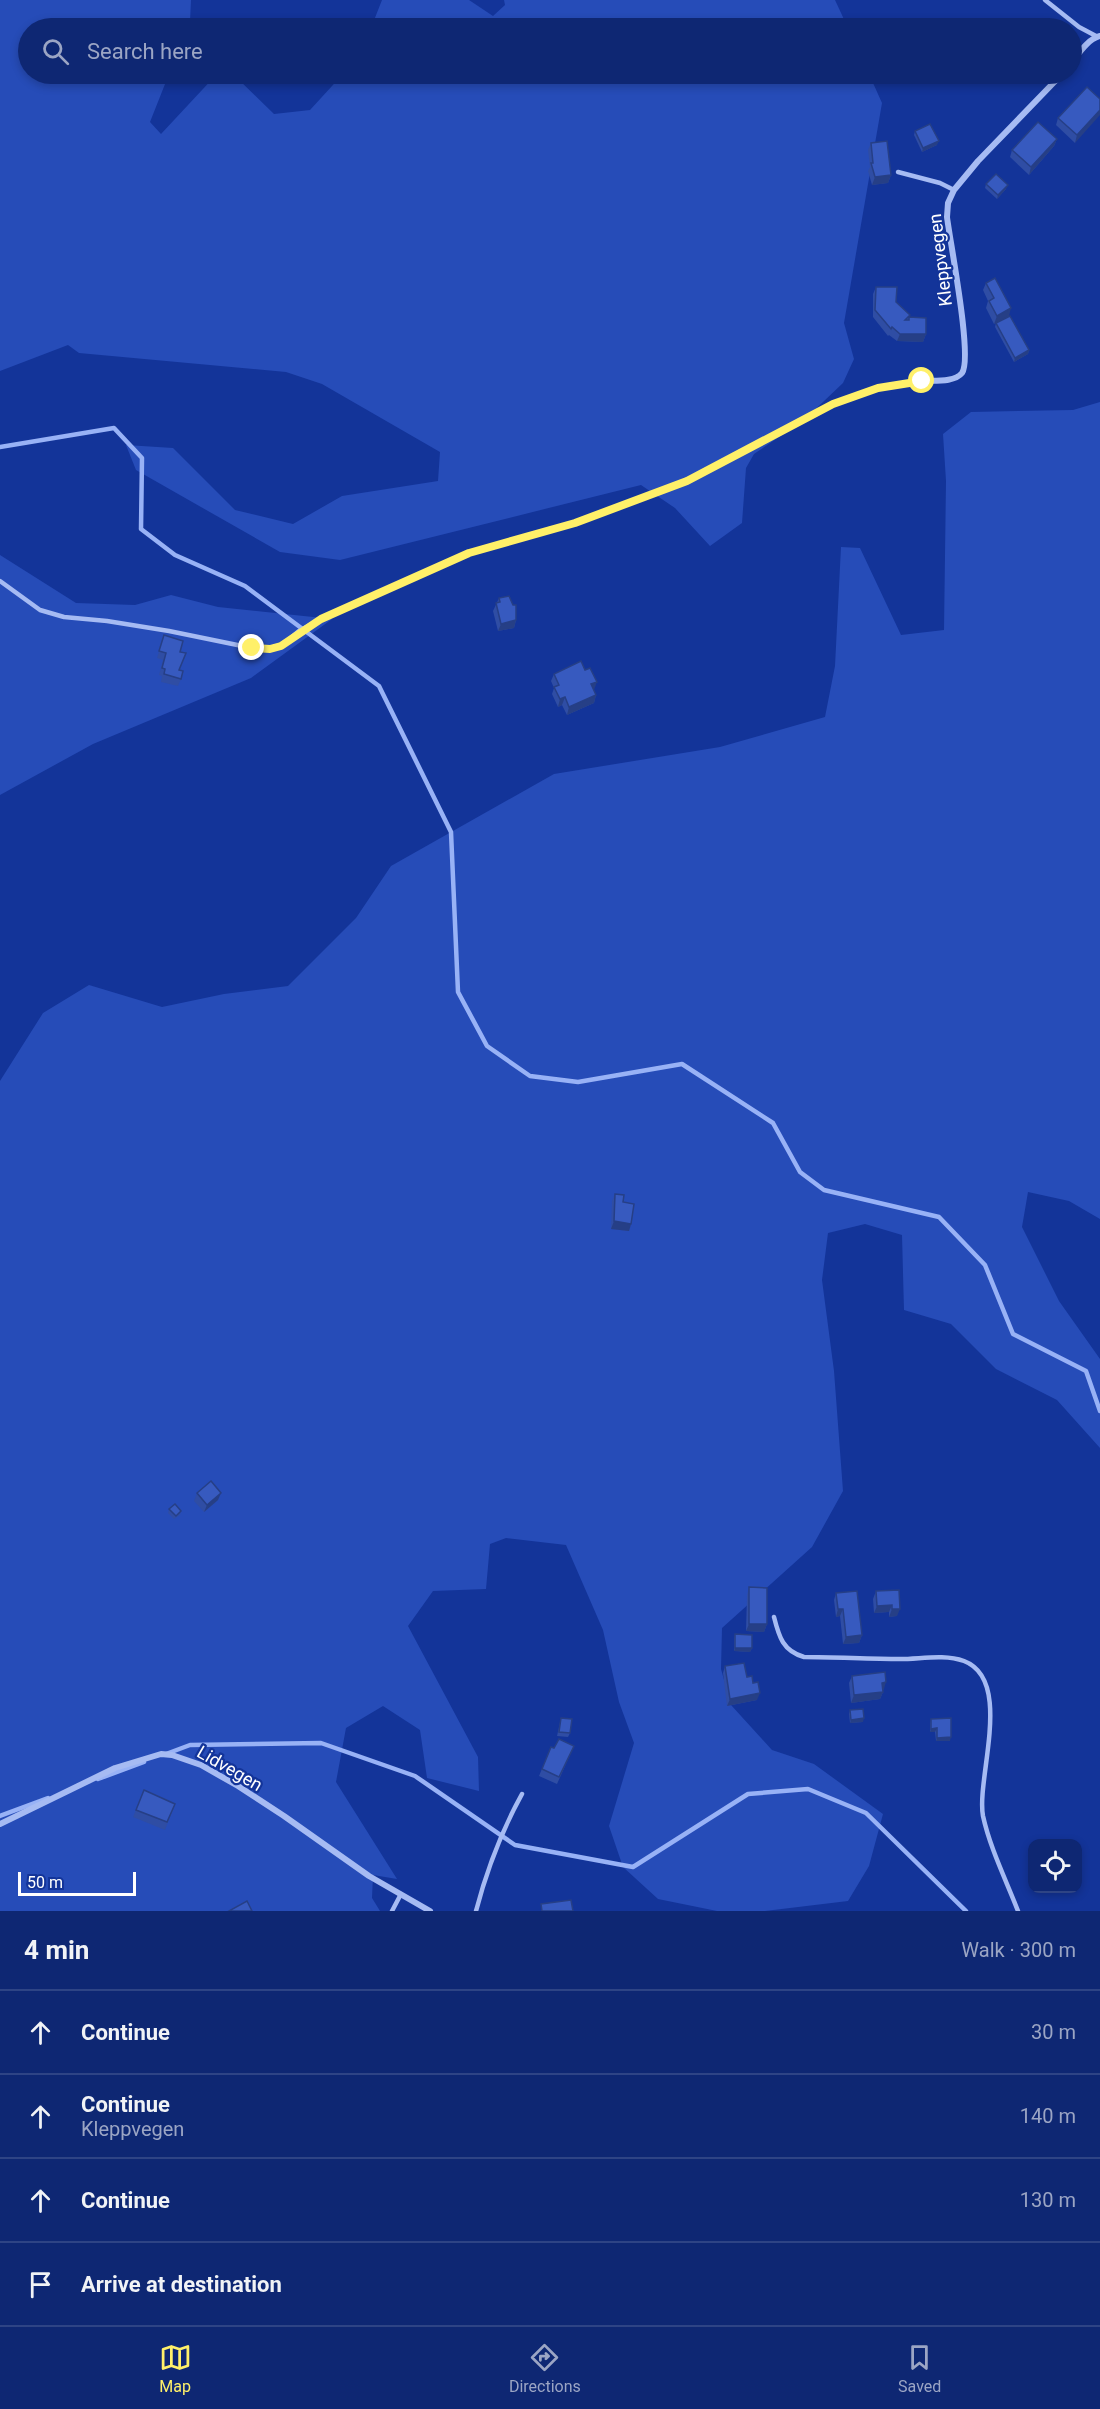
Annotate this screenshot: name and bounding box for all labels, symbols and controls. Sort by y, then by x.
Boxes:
search box [18,18,1082,84]
icon: search [39,35,72,68]
text: Search here [87,39,203,64]
street label: Kleppvegen [924,213,956,307]
route start [908,367,934,393]
route end [238,634,264,660]
street label: Lidvegen [194,1741,266,1795]
map controls [1028,1839,1082,1893]
button: locate [1028,1839,1082,1893]
scale bar [18,1869,136,1896]
text: 50 m [27,1873,63,1892]
text: 4 min [24,1935,89,1965]
text: Walk · 300 m [961,1938,1076,1962]
icon: ahead [24,2016,57,2049]
text: Continue [81,2020,170,2045]
text: 30 m [1031,2020,1076,2044]
text: Continue [81,2092,170,2117]
icon: ahead [24,2100,57,2133]
text: 140 m [1020,2104,1076,2128]
text: Kleppvegen [81,2117,184,2141]
icon: ahead [24,2184,57,2217]
text: Continue [81,2188,170,2213]
text: 130 m [1020,2188,1076,2212]
icon: arrive [24,2268,57,2301]
text: Arrive at destination [81,2272,282,2297]
tab: Map [159,2341,192,2396]
tab: Directions [509,2341,581,2396]
tab: Saved [898,2341,941,2396]

